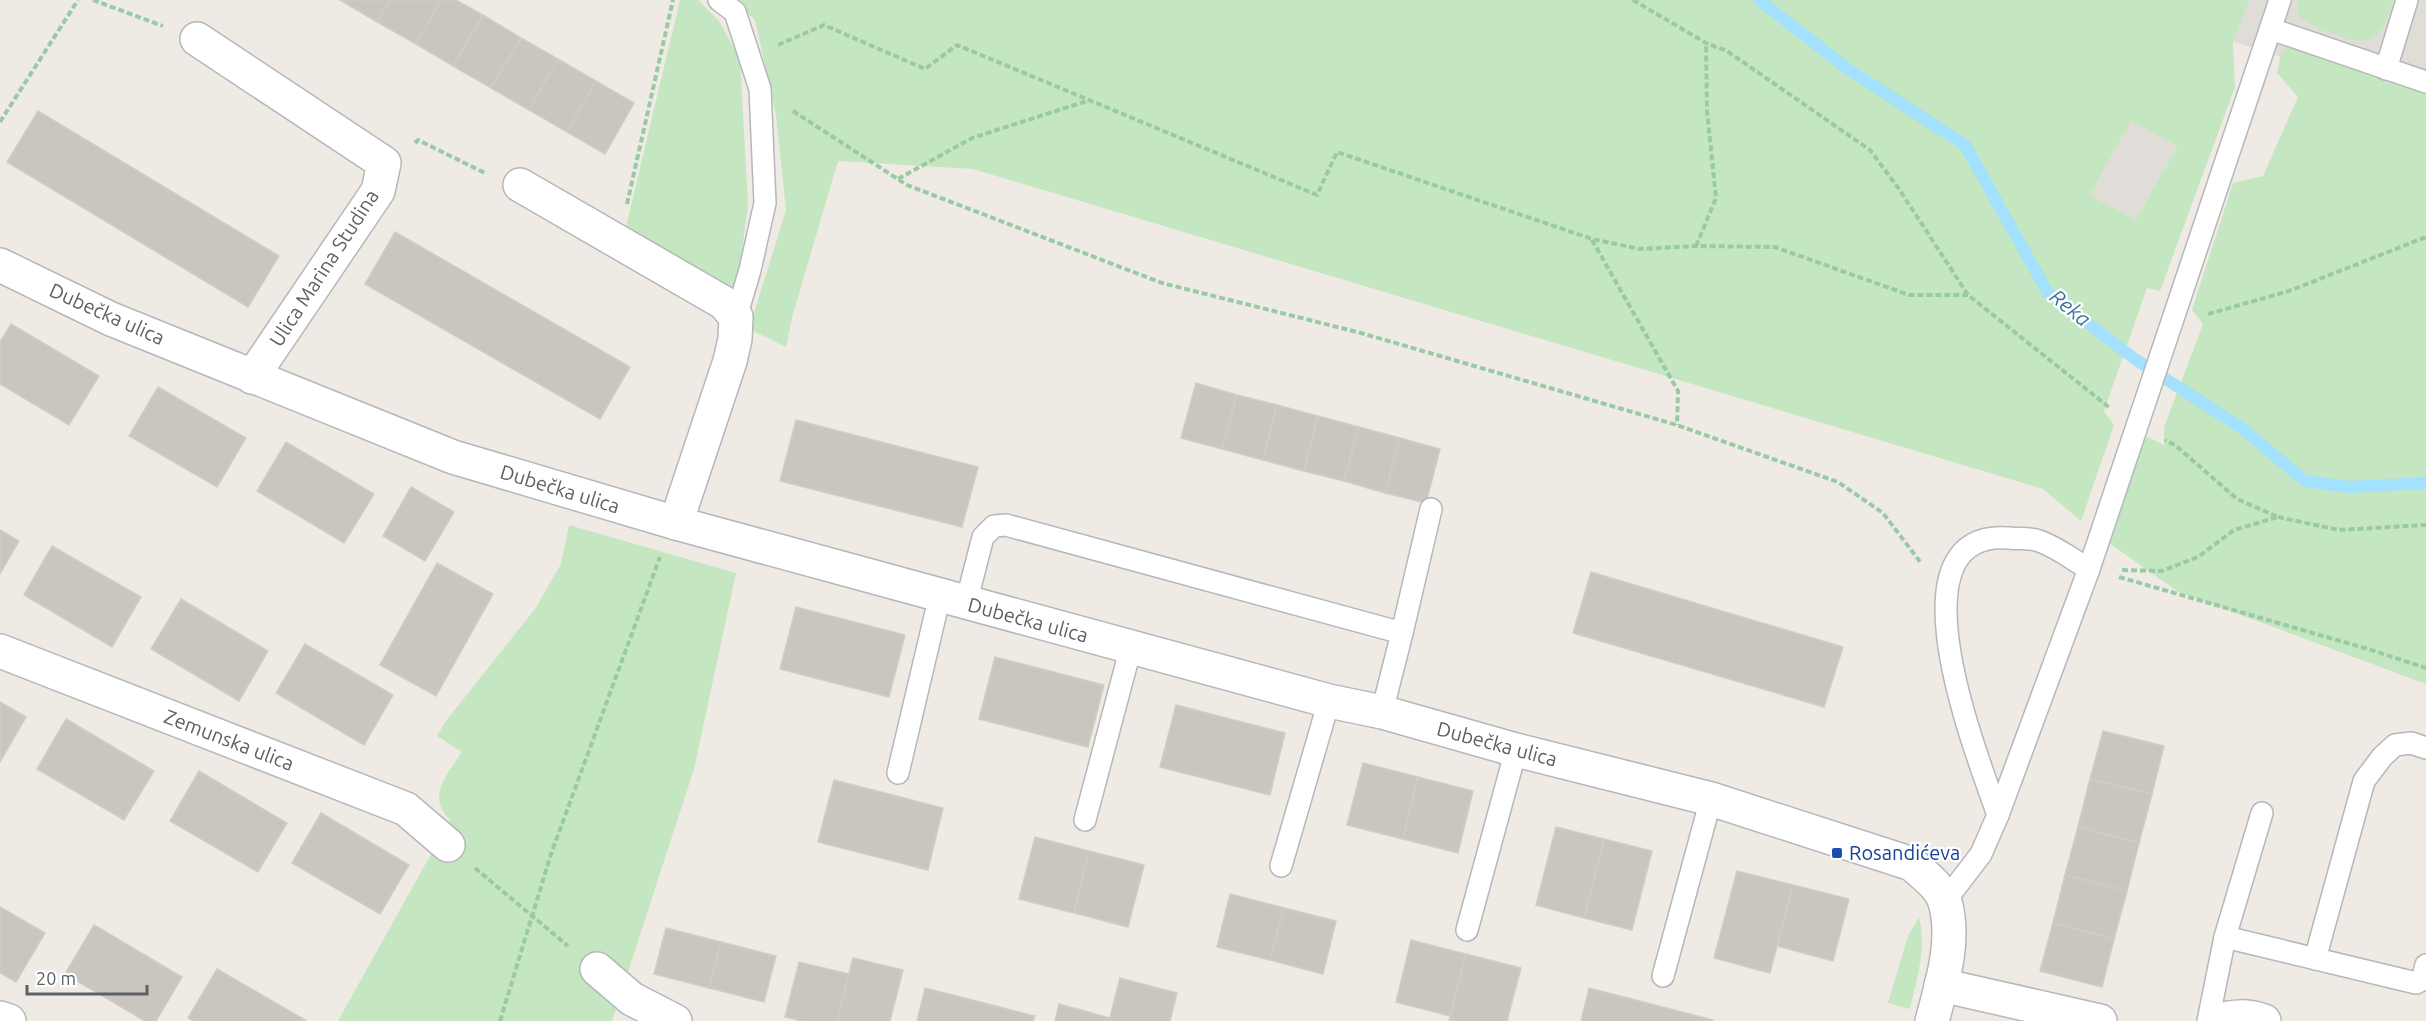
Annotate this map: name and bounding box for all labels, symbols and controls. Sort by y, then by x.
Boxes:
street label: Ulica Marina Studina [264,185,383,350]
street label: Dubečka ulica [46,278,168,349]
water label: Reka [2046,284,2096,331]
street label: Dubečka ulica [498,459,623,518]
street label: Dubečka ulica [965,592,1091,647]
street label: Zemunska ulica [161,704,297,775]
street label: Dubečka ulica [1434,716,1560,771]
place label: Rosandićeva [1849,841,1960,864]
marker: Rosandićeva [1830,846,1844,860]
scale bar [27,958,147,996]
text: 20 m [36,968,76,988]

